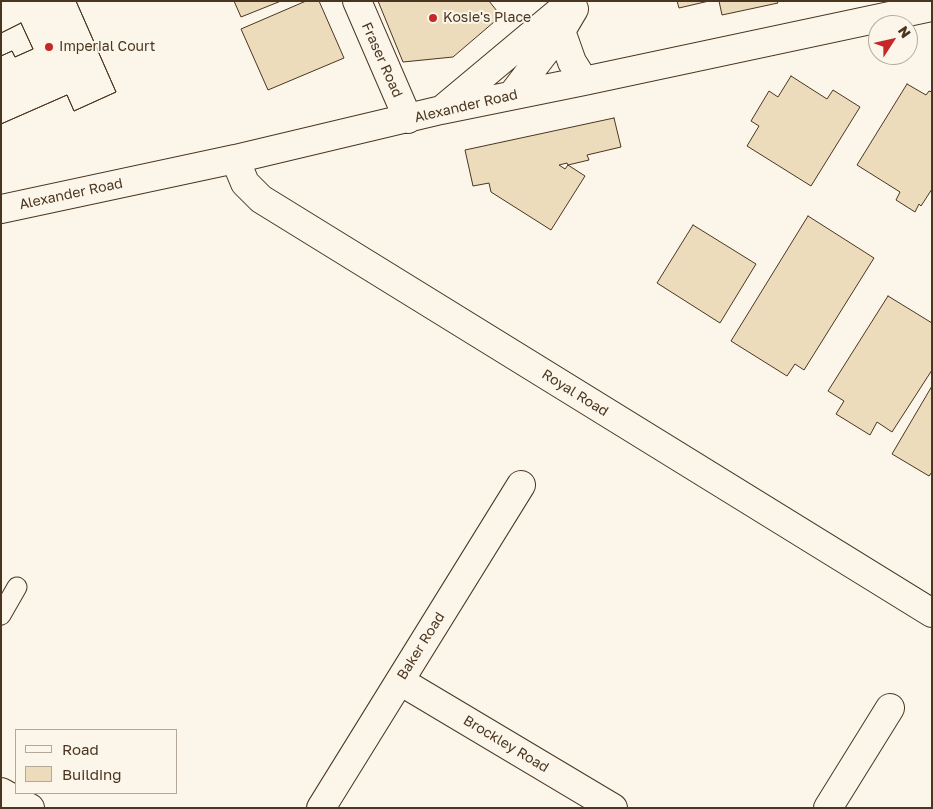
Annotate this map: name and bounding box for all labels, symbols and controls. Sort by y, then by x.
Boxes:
place label: Kosie's Place [443,10,531,26]
marker: Kosie's Place [427,12,439,24]
north arrow [868,15,918,65]
street label: Fraser Road [358,20,406,100]
text: N [895,22,915,41]
place label: Imperial Court [59,39,155,55]
marker: Imperial Court [43,41,55,53]
street label: Alexander Road [413,86,519,126]
street label: Alexander Road [18,175,124,213]
street label: Royal Road [539,366,611,420]
street label: Baker Road [394,609,448,683]
street label: Brockley Road [460,712,552,776]
legend [15,729,178,794]
text: Road [62,740,99,758]
text: Building [62,765,122,783]

